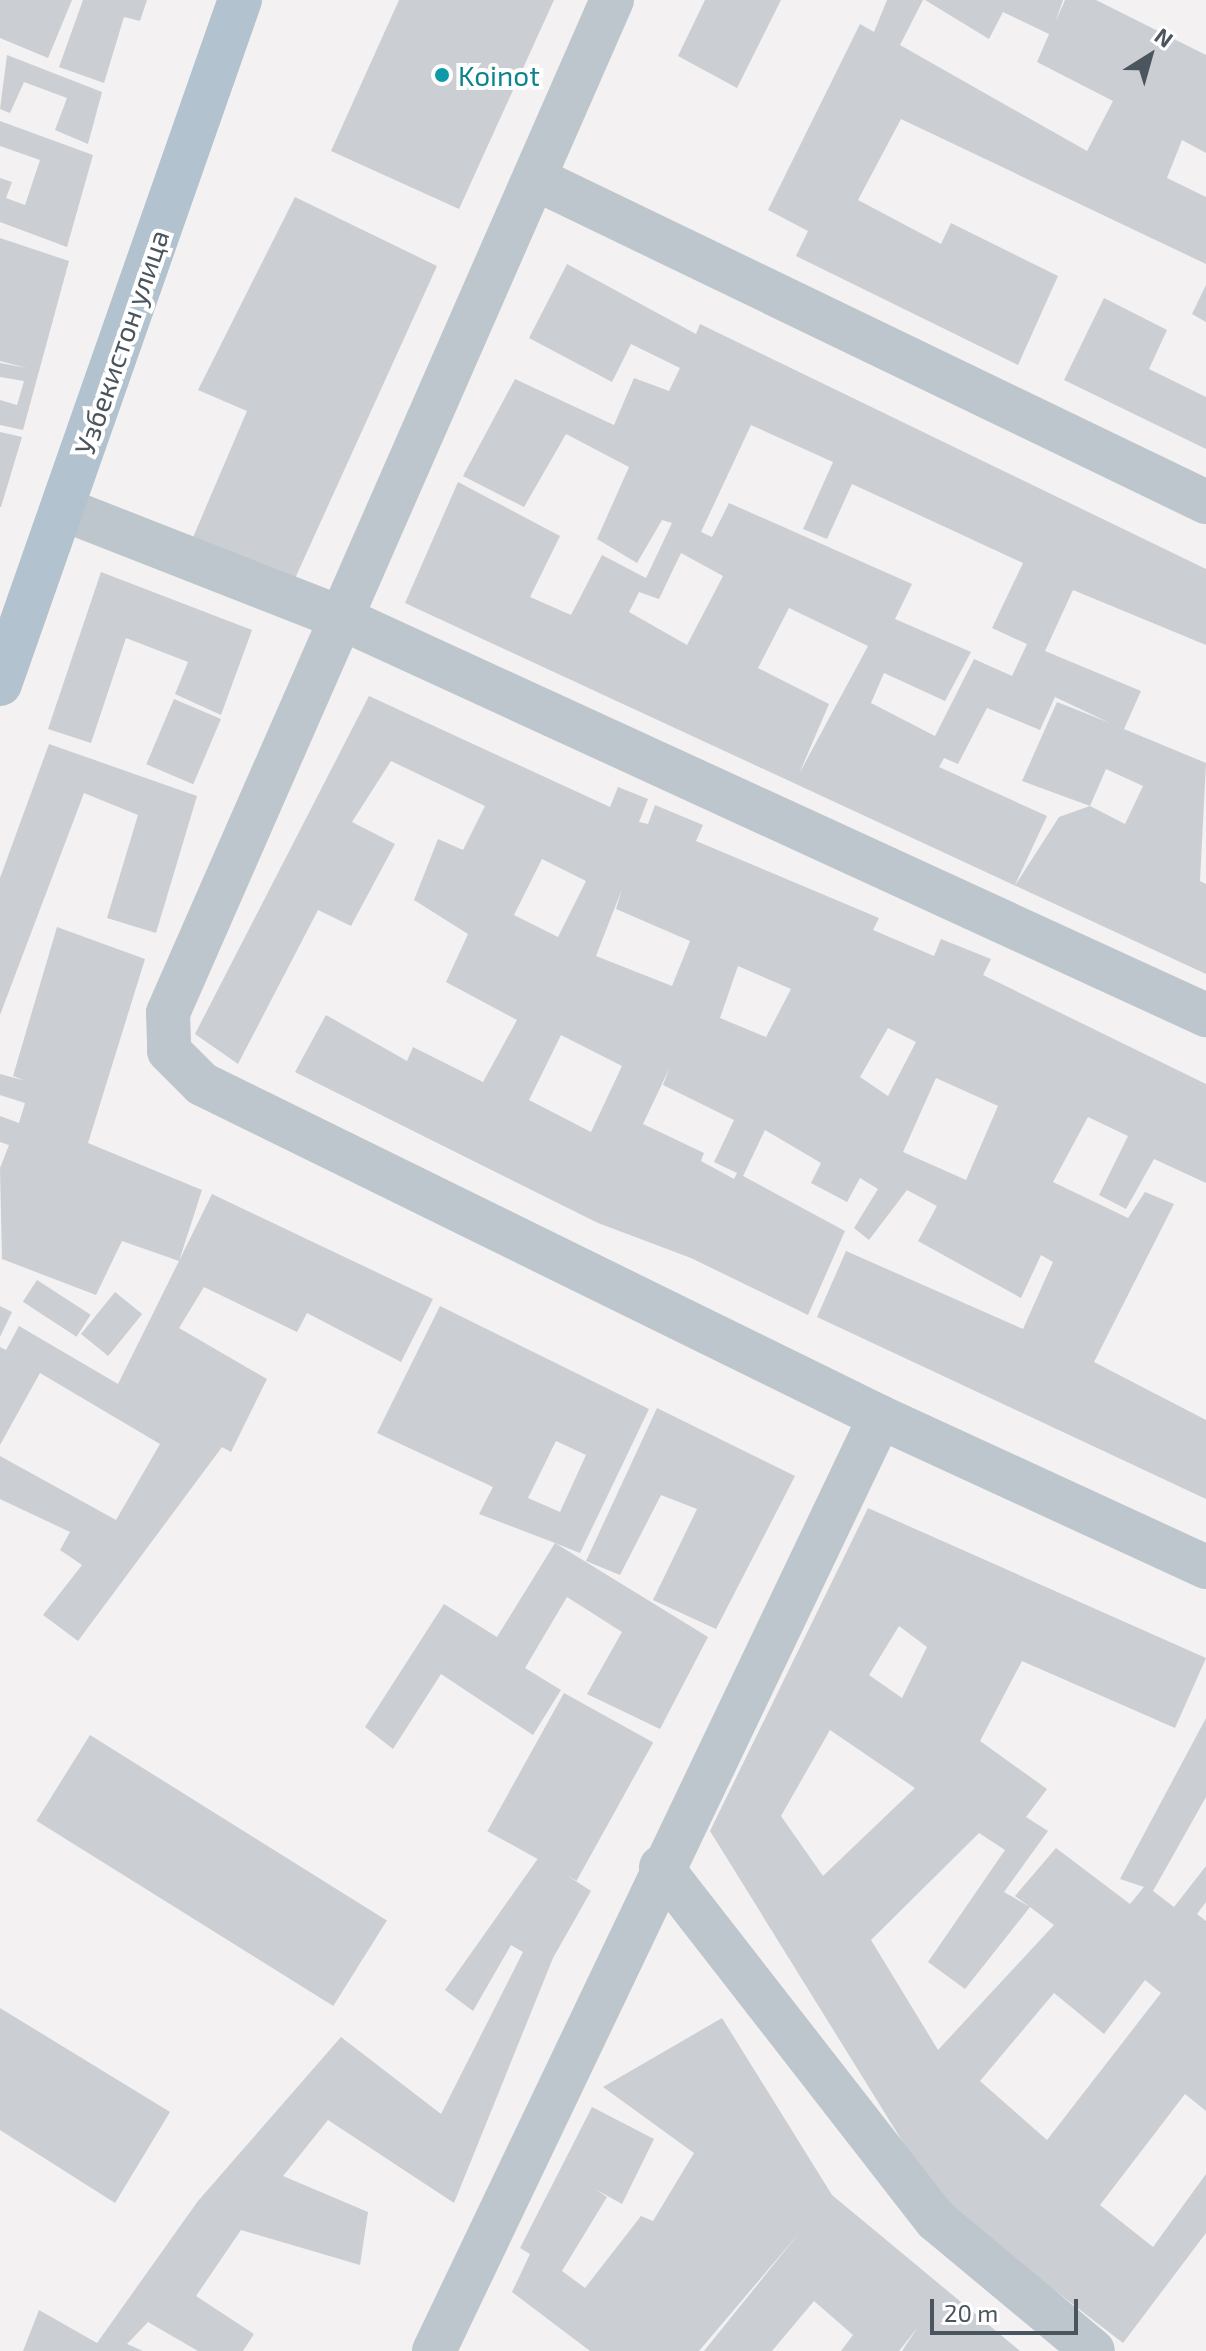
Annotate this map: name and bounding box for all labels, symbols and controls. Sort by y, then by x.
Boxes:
north arrow [1110,16,1190,96]
text: N [1150,22,1179,52]
place label: Koinot [458,58,540,92]
marker: Koinot [433,66,451,84]
street label: Узбекистон улица [67,225,175,459]
scale bar [934,2283,1082,2333]
text: 20 m [944,2298,998,2327]

